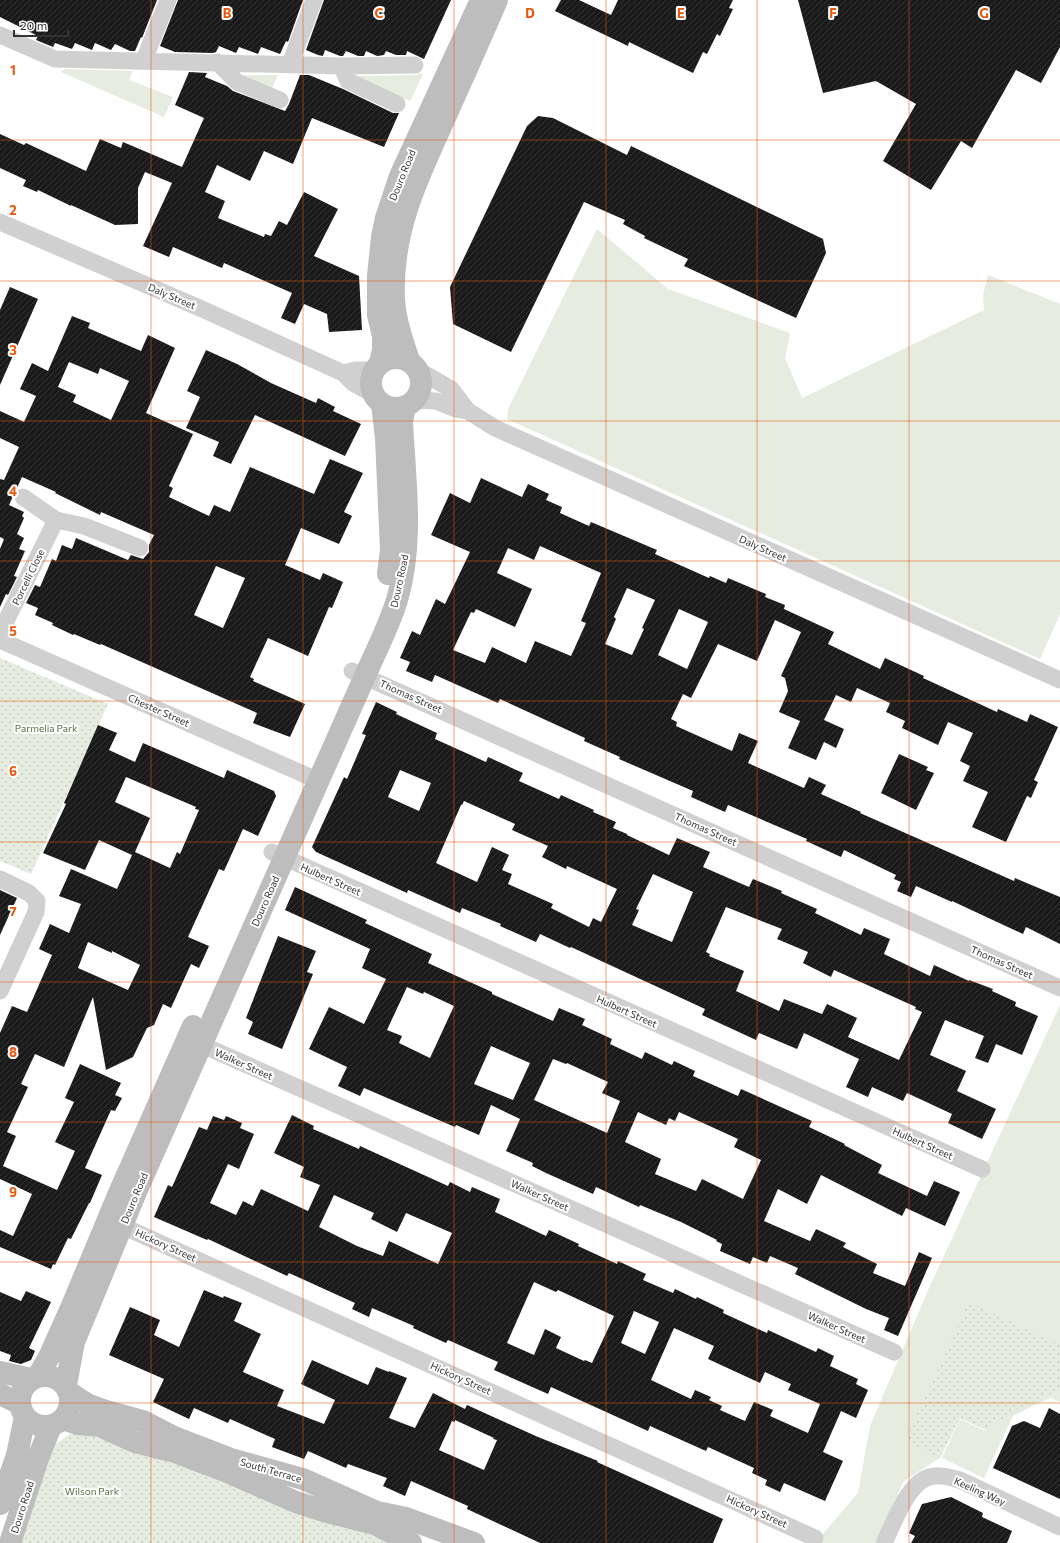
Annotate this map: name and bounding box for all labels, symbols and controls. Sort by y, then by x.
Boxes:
text: B [223,5,232,21]
text: C [375,5,384,21]
text: D [525,5,535,21]
text: E [677,5,685,21]
text: F [829,5,837,21]
text: G [979,5,989,21]
scale bar [14,12,68,38]
text: 20 m [20,18,47,32]
text: 1 [10,62,16,78]
street label: Douro Road [386,148,418,202]
text: 2 [9,202,17,218]
street label: Daly Street [146,281,198,311]
text: 3 [9,342,17,358]
text: 4 [9,483,17,499]
street label: Daly Street [737,532,789,564]
street label: Porcelli Close [9,547,47,607]
street label: Douro Road [388,553,411,609]
text: 5 [9,623,17,639]
street label: Thomas Street [378,677,444,715]
street label: Chester Street [126,691,192,729]
park label: Parmelia Park [15,722,78,734]
text: 6 [9,763,17,779]
street label: Thomas Street [673,810,739,848]
street label: Hulbert Street [299,860,363,898]
street label: Douro Road [249,874,282,928]
text: 7 [9,903,17,919]
street label: Thomas Street [969,943,1035,981]
street label: Hulbert Street [595,992,659,1030]
text: 8 [9,1044,17,1060]
street label: Walker Street [213,1046,275,1082]
street label: Hulbert Street [891,1124,955,1162]
street label: Douro Road [118,1171,150,1225]
street label: Walker Street [509,1177,571,1213]
text: 9 [9,1184,17,1200]
street label: Hickory Street [134,1226,198,1264]
street label: Walker Street [806,1309,868,1345]
street label: Hickory Street [429,1359,493,1397]
street label: South Terrace [239,1455,303,1485]
street label: Keeling Way [952,1474,1008,1508]
street label: Douro Road [8,1479,36,1535]
park label: Wilson Park [65,1485,120,1497]
street label: Hickory Street [725,1492,789,1530]

